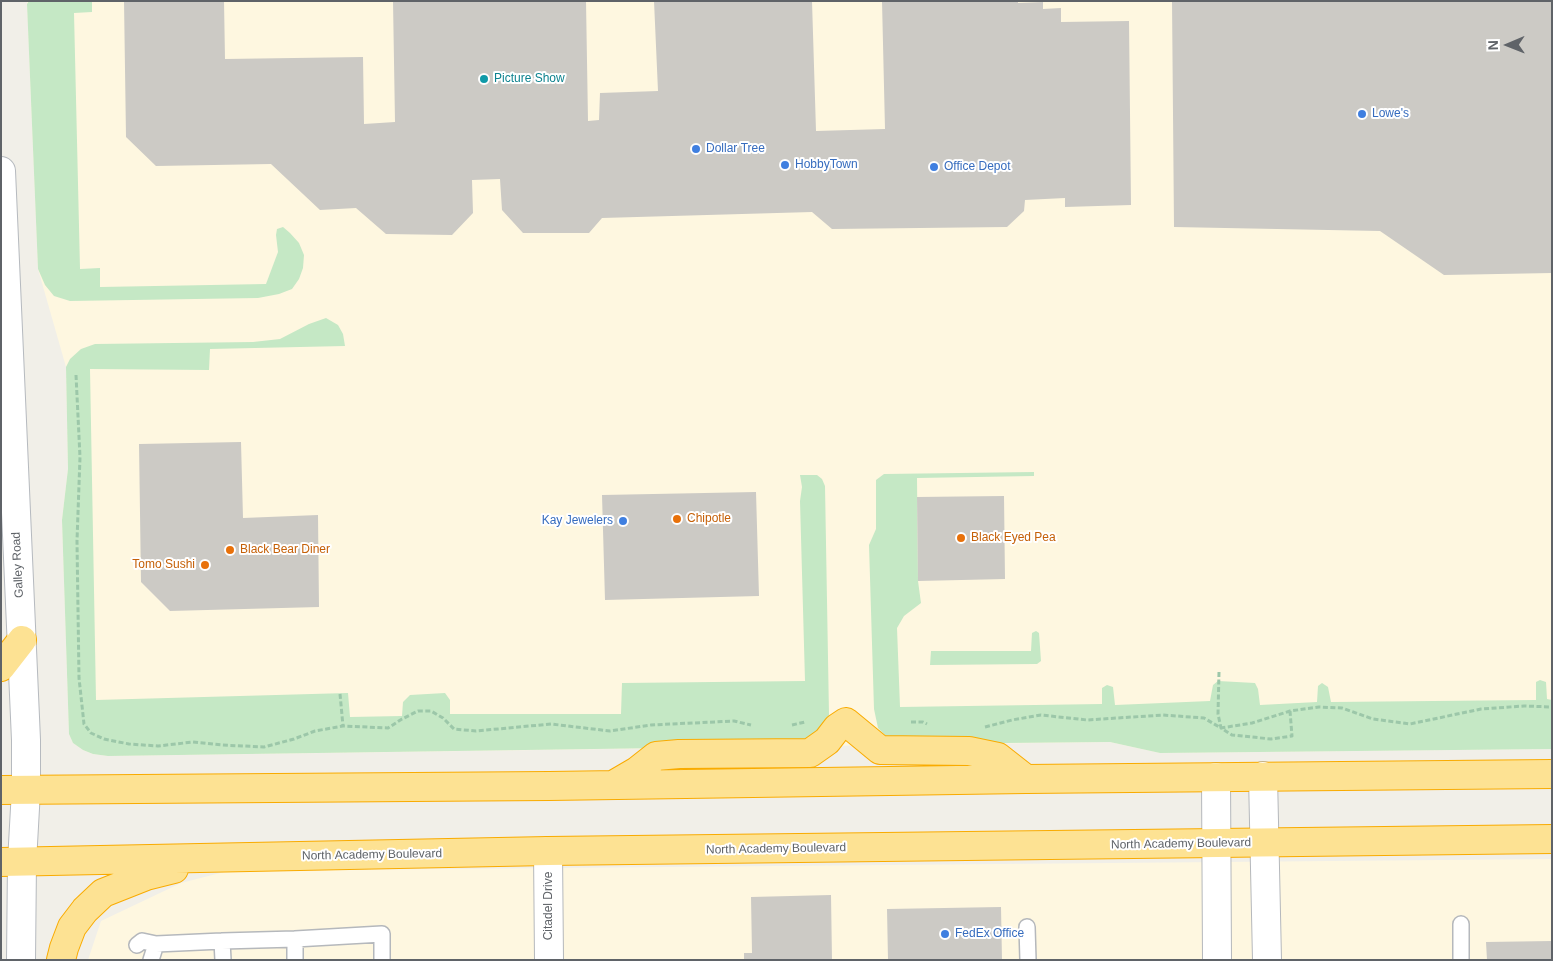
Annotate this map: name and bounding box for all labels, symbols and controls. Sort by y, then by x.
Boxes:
north arrow [1483,20,1533,70]
text: N [1485,40,1501,50]
place label: Picture Show [494,72,565,86]
marker: Picture Show [478,73,490,85]
place label: Lowe's [1372,107,1409,121]
marker: Lowe's [1356,108,1368,120]
place label: Dollar Tree [706,142,765,156]
marker: Dollar Tree [690,143,702,155]
place label: HobbyTown [795,158,858,172]
marker: HobbyTown [779,159,791,171]
place label: Office Depot [944,160,1010,174]
marker: Office Depot [928,161,940,173]
place label: Chipotle [687,512,731,526]
marker: Chipotle [671,513,683,525]
place label: Kay Jewelers [542,514,613,528]
marker: Kay Jewelers [617,515,629,527]
place label: Black Eyed Pea [971,531,1056,545]
street label: Galley Road [9,532,27,598]
marker: Black Eyed Pea [955,532,967,544]
place label: Black Bear Diner [240,543,330,557]
marker: Black Bear Diner [224,544,236,556]
place label: Tomo Sushi [132,558,195,572]
marker: Tomo Sushi [199,559,211,571]
street label: North Academy Boulevard [1111,836,1251,852]
street label: North Academy Boulevard [706,841,846,857]
street label: North Academy Boulevard [302,847,442,863]
street label: Citadel Drive [542,872,556,940]
place label: FedEx Office [955,927,1024,941]
marker: FedEx Office [939,928,951,940]

